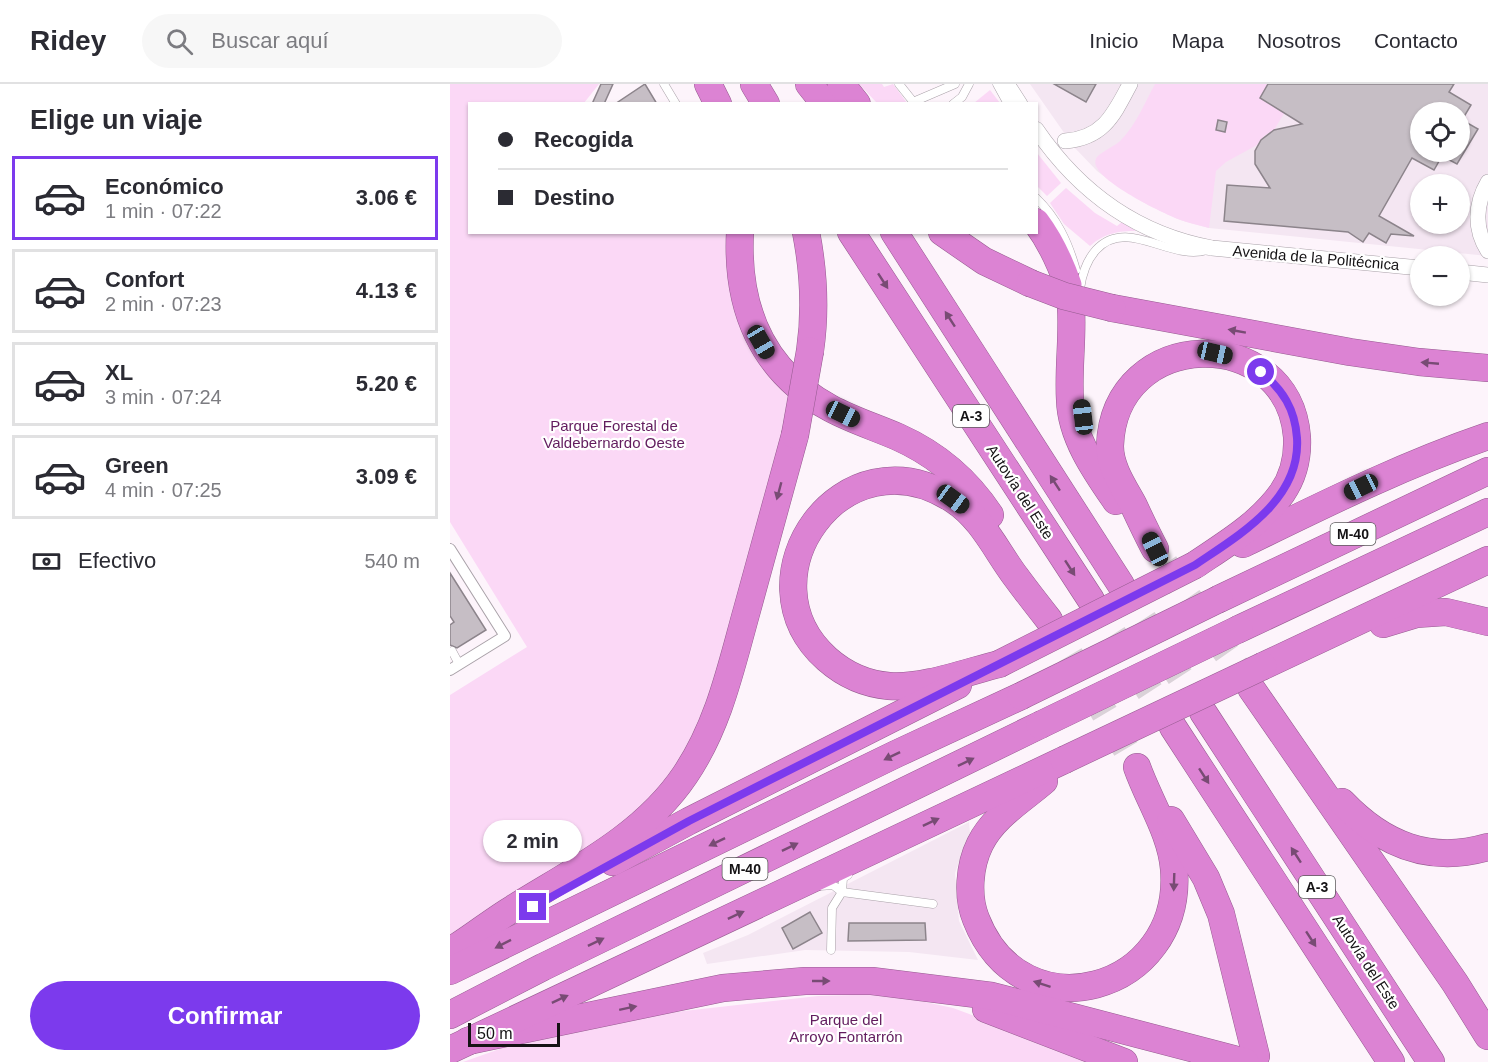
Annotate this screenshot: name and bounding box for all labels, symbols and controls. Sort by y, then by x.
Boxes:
search box [142,14,562,68]
text: Ridey [30,25,106,56]
icon: search [163,25,196,58]
text: Buscar aquí [211,28,329,53]
text: Inicio [1089,29,1138,52]
text: Mapa [1171,29,1224,52]
text: Nosotros [1257,29,1341,52]
text: Contacto [1374,29,1458,52]
map controls [1410,102,1470,306]
button: locate [1410,102,1470,162]
text: Elige un viaje [30,105,203,135]
text: Recogida [534,127,633,152]
icon: car [33,171,87,225]
text: Económico [105,174,224,199]
button: + [1410,174,1470,234]
text: 3.06 € [356,185,417,210]
text: Destino [534,185,615,210]
text: 1 min · 07:22 [105,200,222,222]
street label: Avenida de la Politécnica [1232,242,1401,273]
button: − [1410,246,1470,306]
icon: car [33,264,87,318]
text: Confort [105,267,184,292]
one-way arrow [877,273,888,290]
text: 4.13 € [356,278,417,303]
text: 2 min · 07:23 [105,293,222,315]
one-way arrow [944,311,955,327]
car [744,322,778,362]
one-way arrow [1228,326,1247,335]
car [1195,340,1235,366]
icon: car [33,357,87,411]
route start [1247,358,1274,385]
one-way arrow [1420,358,1439,368]
text: XL [105,360,133,385]
text: 5.20 € [356,371,417,396]
text: 3 min · 07:24 [105,386,222,408]
car [823,398,863,430]
car [1072,398,1094,436]
road number: A-3 [953,405,989,427]
park label: Parque Forestal de Valdebernardo Oeste [543,417,685,451]
street label: Autovía del Este [984,441,1057,542]
icon: car [33,450,87,504]
text: Green [105,453,169,478]
text: 3.09 € [356,464,417,489]
car [1341,471,1381,503]
one-way arrow [1050,475,1061,491]
text: 4 min · 07:25 [105,479,222,501]
car [933,481,973,517]
one-way arrow [774,482,783,500]
road number: M-40 [1330,523,1376,545]
car [1139,529,1171,569]
icon: cash [30,545,63,578]
text: Efectivo [78,548,156,573]
text: 540 m [364,550,420,572]
one-way arrow [1064,560,1075,576]
one-way arrow [883,751,900,760]
one-way arrow [957,757,974,766]
one-way arrow [1199,767,1210,784]
one-way arrow [922,818,939,827]
callout: 2 min [484,820,582,862]
text: 2 min [506,830,559,852]
one-way arrow [708,837,725,846]
one-way arrow [782,842,799,852]
one-way arrow [1290,847,1302,863]
road number: M-40 [722,858,768,880]
one-way arrow [1169,872,1179,891]
road number: A-3 [1299,876,1335,898]
route end [519,893,546,920]
one-way arrow [727,911,744,920]
street label: Autovía del Este [1330,911,1403,1012]
one-way arrow [1305,931,1316,947]
one-way arrow [588,937,605,946]
one-way arrow [494,939,511,949]
one-way arrow [812,976,831,986]
one-way arrow [1033,979,1051,989]
button: Confirmar [30,981,420,1050]
one-way arrow [551,995,568,1004]
one-way arrow [619,1003,638,1012]
park label: Parque del Arroyo Fontarrón [789,1011,903,1045]
scale bar [468,1020,560,1048]
text: 50 m [477,1025,513,1042]

